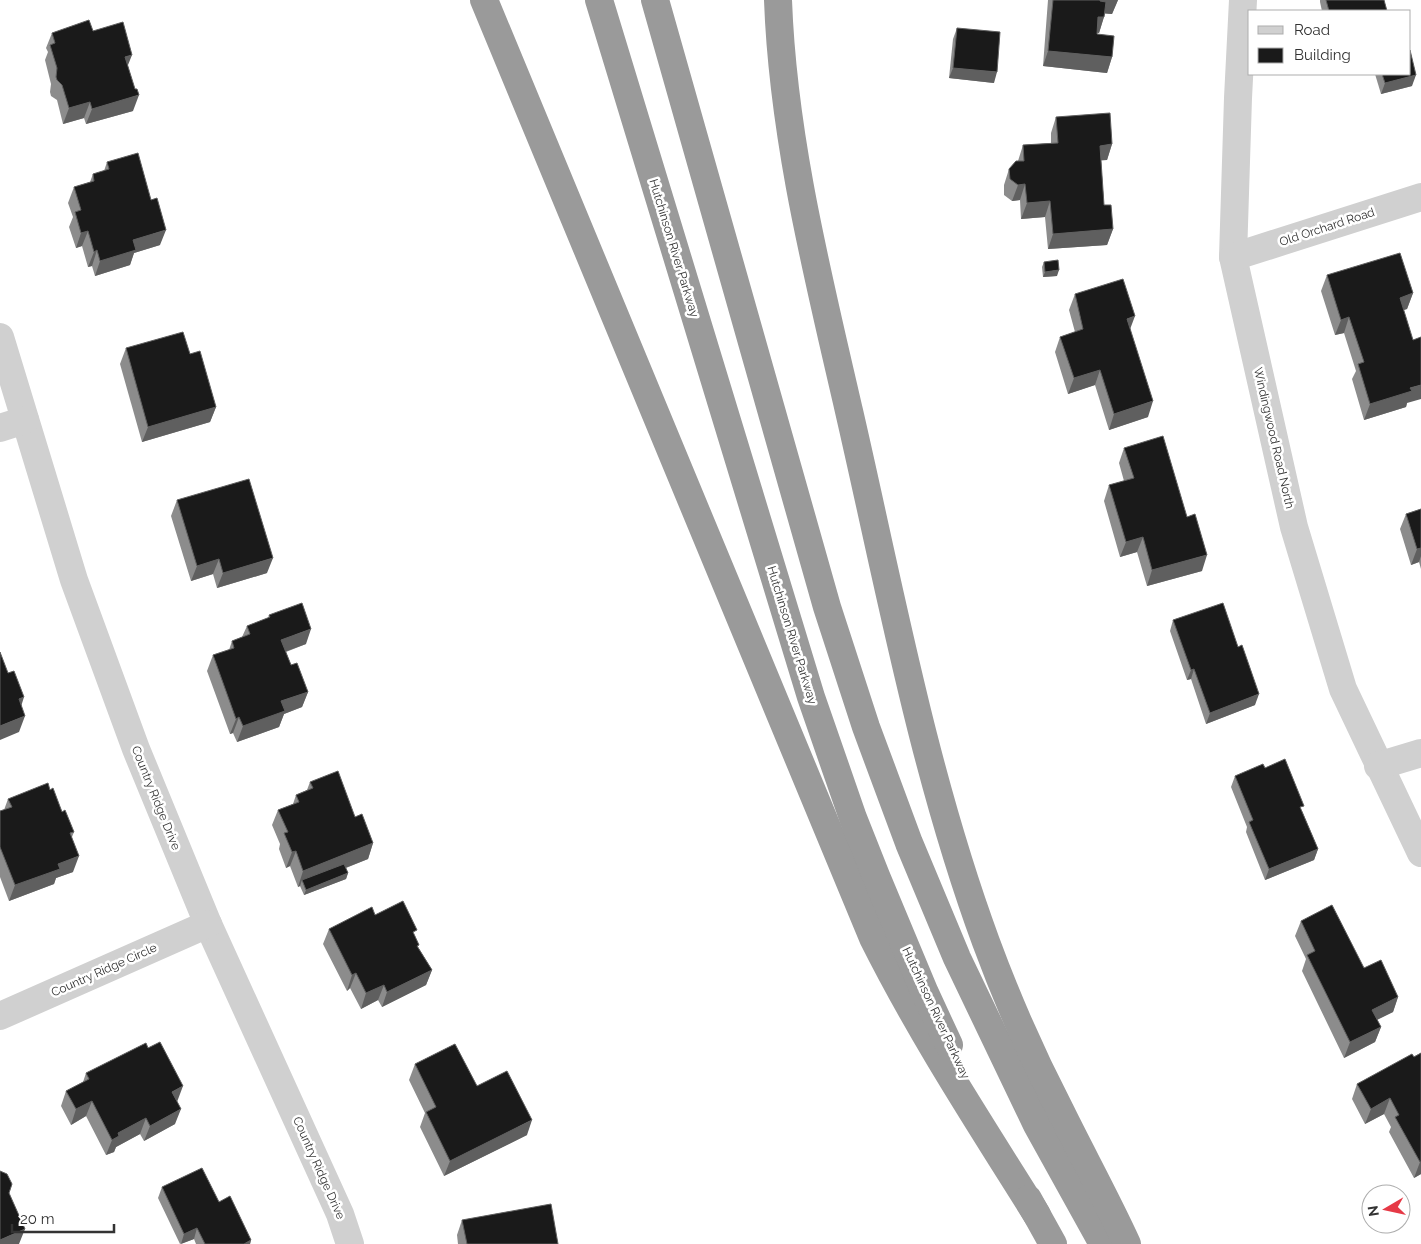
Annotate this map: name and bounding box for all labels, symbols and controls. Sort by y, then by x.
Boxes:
legend [1248,10,1411,75]
text: Road [1294,21,1330,39]
text: Building [1294,46,1351,64]
street label: Hutchinson River Parkway [646,177,702,319]
street label: Old Orchard Road [1278,205,1376,249]
street label: Windingwood Road North [1251,366,1297,510]
street label: Hutchinson River Parkway [764,564,820,706]
street label: Country Ridge Drive [129,744,183,852]
street label: Country Ridge Circle [49,940,159,1000]
street label: Hutchinson River Parkway [899,945,973,1082]
street label: Country Ridge Drive [290,1114,348,1222]
north arrow [1361,1184,1411,1234]
scale bar [12,1202,115,1234]
text: N [1364,1205,1382,1218]
text: 20 m [20,1210,55,1228]

